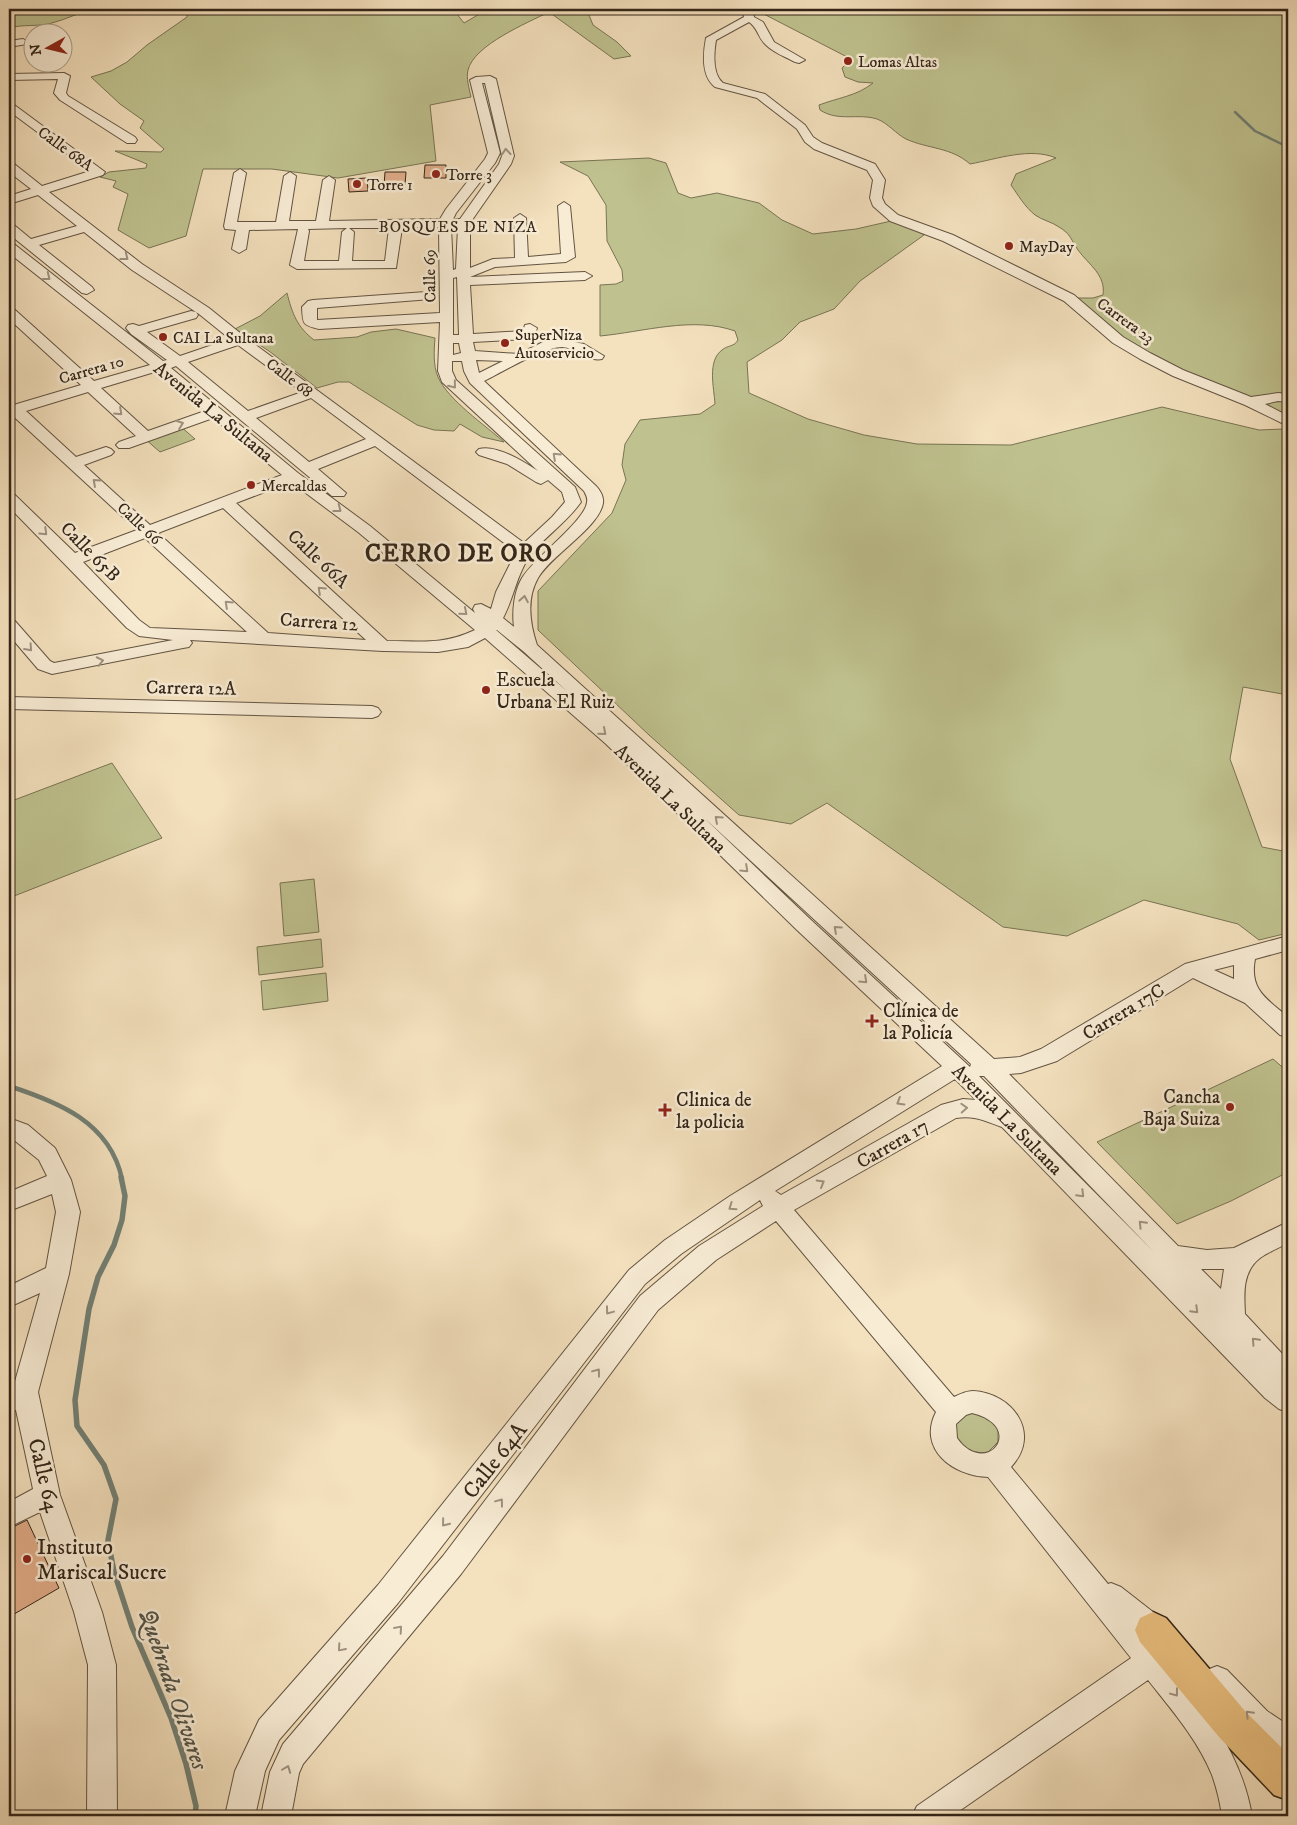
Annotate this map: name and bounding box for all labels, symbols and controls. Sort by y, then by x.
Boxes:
north arrow [22,22,72,72]
text: N [26,42,46,57]
place label: Lomas Altas [858,52,937,72]
marker: Lomas Altas [842,55,854,67]
street label: Calle 68A [34,122,98,176]
one-way arrow [500,148,511,156]
place label: Torre 3 [446,165,492,185]
marker: Torre 3 [430,168,442,180]
place label: Torre 1 [367,175,413,195]
marker: Torre 1 [351,178,363,190]
district label: BOSQUES DE NIZA [379,217,537,237]
place label: MayDay [1019,237,1074,257]
marker: MayDay [1003,240,1015,252]
street label: Calle 69 [420,249,440,303]
one-way arrow [119,252,128,260]
one-way arrow [41,271,50,279]
street label: Carrera 23 [1093,293,1158,348]
place label: SuperNiza Autoservicio [515,325,594,363]
place label: CAI La Sultana [173,328,274,348]
marker: CAI La Sultana [157,331,169,343]
marker: SuperNiza Autoservicio [499,337,511,349]
street label: Carrera 10 [57,351,126,389]
street label: Calle 68 [262,354,317,402]
street label: Avenida La Sultana [149,357,277,467]
one-way arrow [448,379,456,388]
one-way arrow [113,406,122,415]
one-way arrow [175,420,184,430]
one-way arrow [552,453,561,462]
place label: Mercaldas [261,476,327,496]
one-way arrow [92,479,101,488]
marker: Mercaldas [245,479,257,491]
street label: Calle 66 [113,498,166,550]
one-way arrow [332,504,341,512]
street label: Calle 65B [55,517,125,587]
street label: Calle 66A [282,525,354,594]
one-way arrow [38,526,47,535]
district label: CERRO DE ORO [365,539,553,569]
one-way arrow [318,587,327,596]
one-way arrow [519,595,529,604]
one-way arrow [224,601,233,610]
one-way arrow [458,607,467,615]
street label: Carrera 12 [279,608,359,637]
one-way arrow [24,643,33,652]
one-way arrow [95,656,104,666]
place label: Escuela Urbana El Ruiz [496,669,614,714]
street label: Carrera 12A [146,676,237,701]
marker: Escuela Urbana El Ruiz [480,684,492,696]
one-way arrow [597,727,606,736]
street label: Avenida La Sultana [609,740,731,858]
one-way arrow [714,816,723,825]
one-way arrow [739,863,748,872]
one-way arrow [834,926,843,935]
one-way arrow [858,975,867,984]
street label: Carrera 17C [1079,979,1169,1046]
place label: Clínica de la Policía [883,1000,959,1045]
marker: Clínica de la Policía [865,1014,879,1028]
street label: Avenida La Sultana [947,1060,1067,1180]
place label: Cancha Baja Suiza [1143,1086,1220,1131]
place label: Clinica de la policia [676,1089,752,1134]
one-way arrow [897,1095,906,1105]
marker: Cancha Baja Suiza [1224,1101,1236,1113]
marker: Clinica de la policia [658,1103,672,1117]
one-way arrow [960,1103,968,1114]
street label: Carrera 17 [853,1115,933,1174]
one-way arrow [815,1179,824,1189]
one-way arrow [1075,1188,1084,1197]
one-way arrow [729,1201,738,1210]
one-way arrow [1139,1221,1148,1230]
one-way arrow [1189,1304,1198,1313]
one-way arrow [607,1305,615,1314]
one-way arrow [1252,1338,1261,1347]
one-way arrow [592,1369,600,1378]
street label: Calle 64A [457,1417,534,1504]
street label: Calle 64 [21,1436,66,1516]
one-way arrow [495,1499,503,1508]
one-way arrow [442,1517,451,1526]
place label: Instituto Mariscal Sucre [37,1534,167,1586]
marker: Instituto Mariscal Sucre [21,1553,33,1565]
water label: Quebrada Olivares [131,1605,215,1774]
one-way arrow [394,1626,403,1635]
one-way arrow [338,1642,347,1651]
one-way arrow [1169,1687,1177,1696]
one-way arrow [1246,1710,1255,1719]
one-way arrow [281,1765,291,1774]

